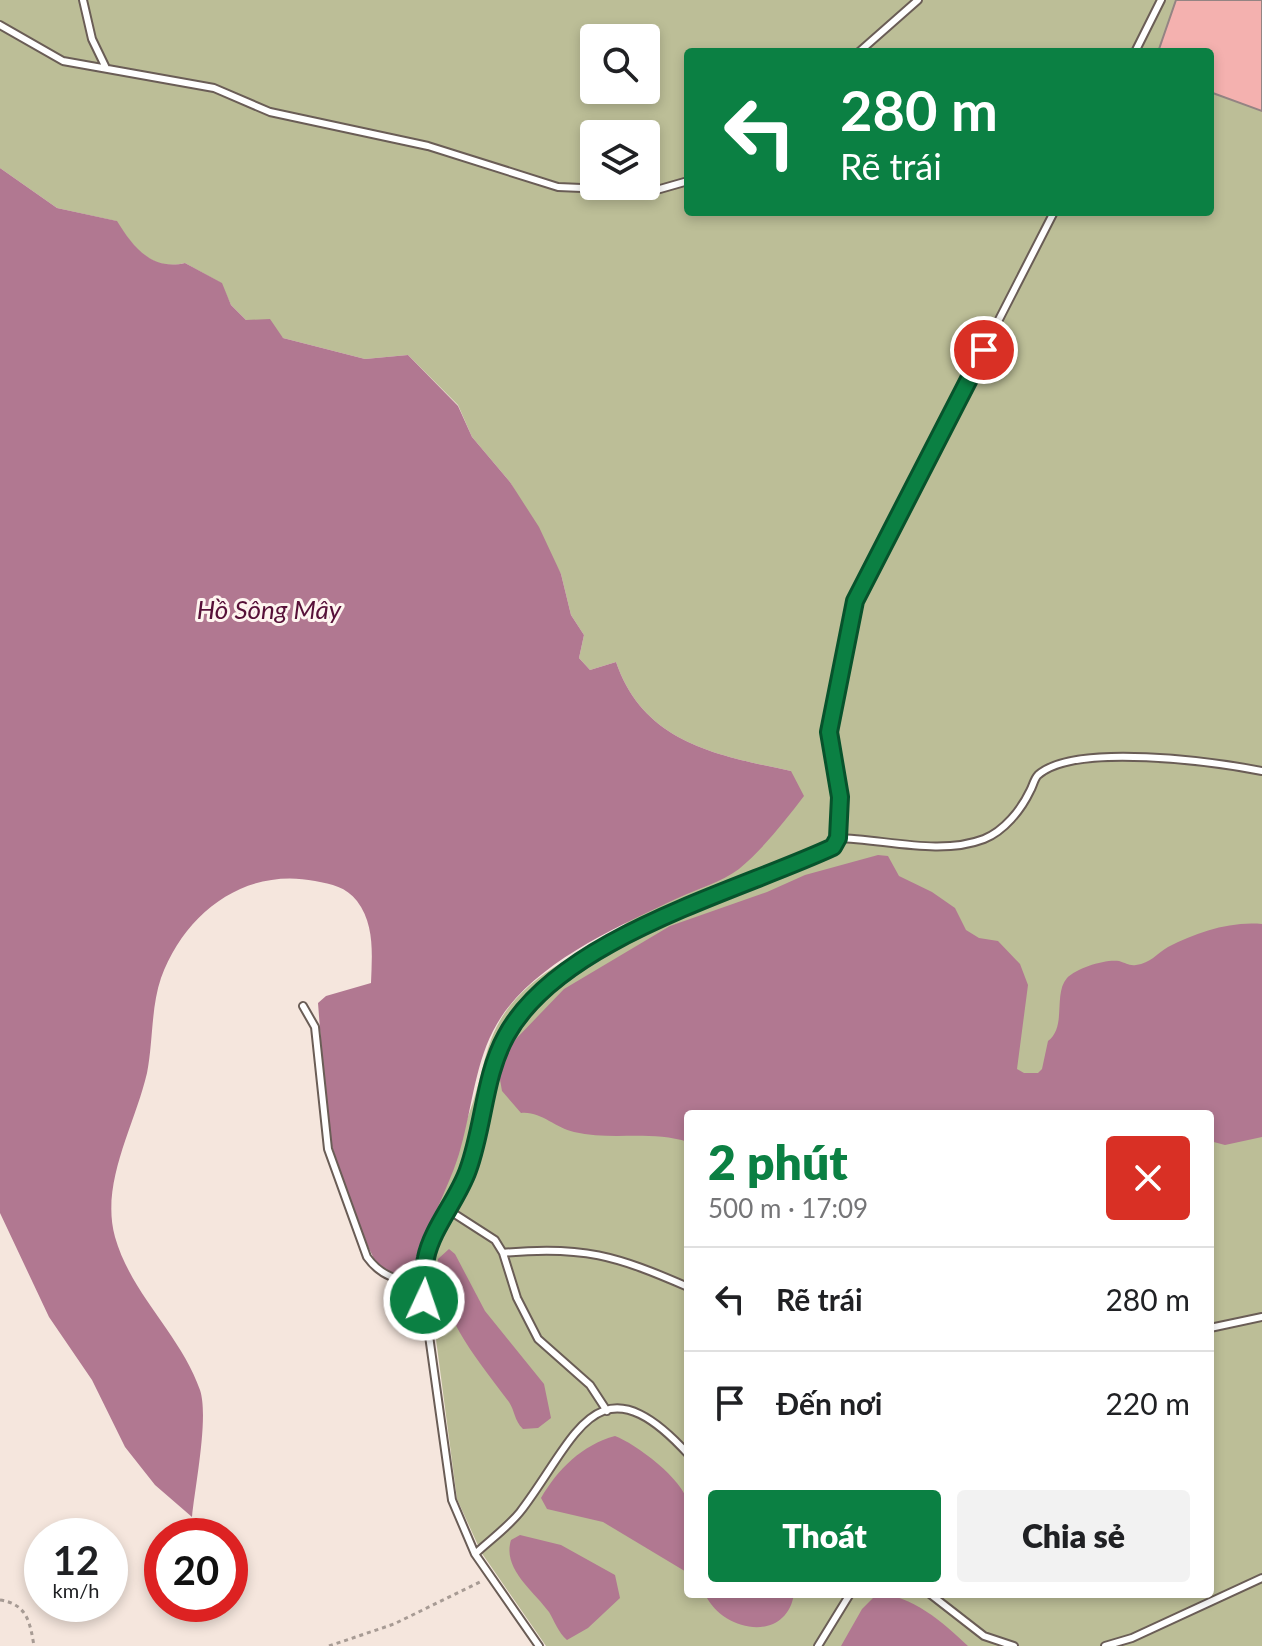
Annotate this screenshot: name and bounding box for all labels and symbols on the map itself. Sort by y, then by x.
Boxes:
pin [950,316,1018,384]
water label: Hồ Sông Mây [197,593,342,625]
position arrow [382,1258,466,1342]
speed limit sign: 20 [144,1518,248,1622]

